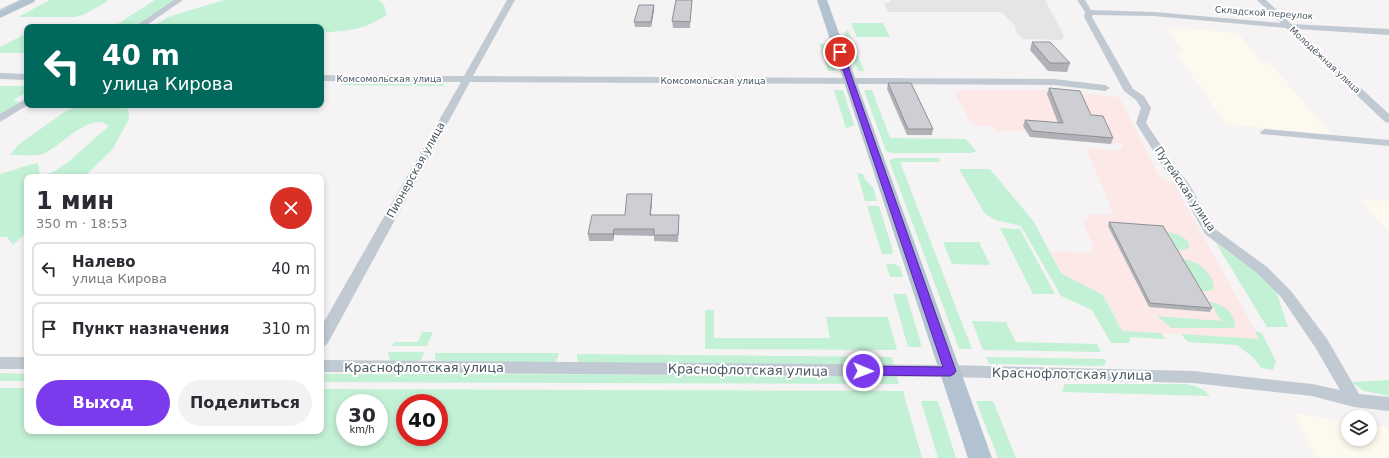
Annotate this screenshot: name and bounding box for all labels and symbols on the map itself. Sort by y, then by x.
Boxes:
street label: Складской переулок [1215,5,1314,21]
street label: Молодёжная улица [1288,25,1362,95]
pin [823,35,857,69]
street label: Комсомольская улица [336,74,442,84]
street label: Комсомольская улица [660,76,766,86]
street label: Пионерская улица [384,120,448,220]
street label: Путейская улица [1152,144,1218,234]
position arrow [842,350,884,392]
street label: Краснофлотская улица [344,360,504,375]
street label: Краснофлотская улица [668,361,828,379]
street label: Краснофлотская улица [992,365,1152,383]
speed limit sign: 40 [396,394,448,446]

